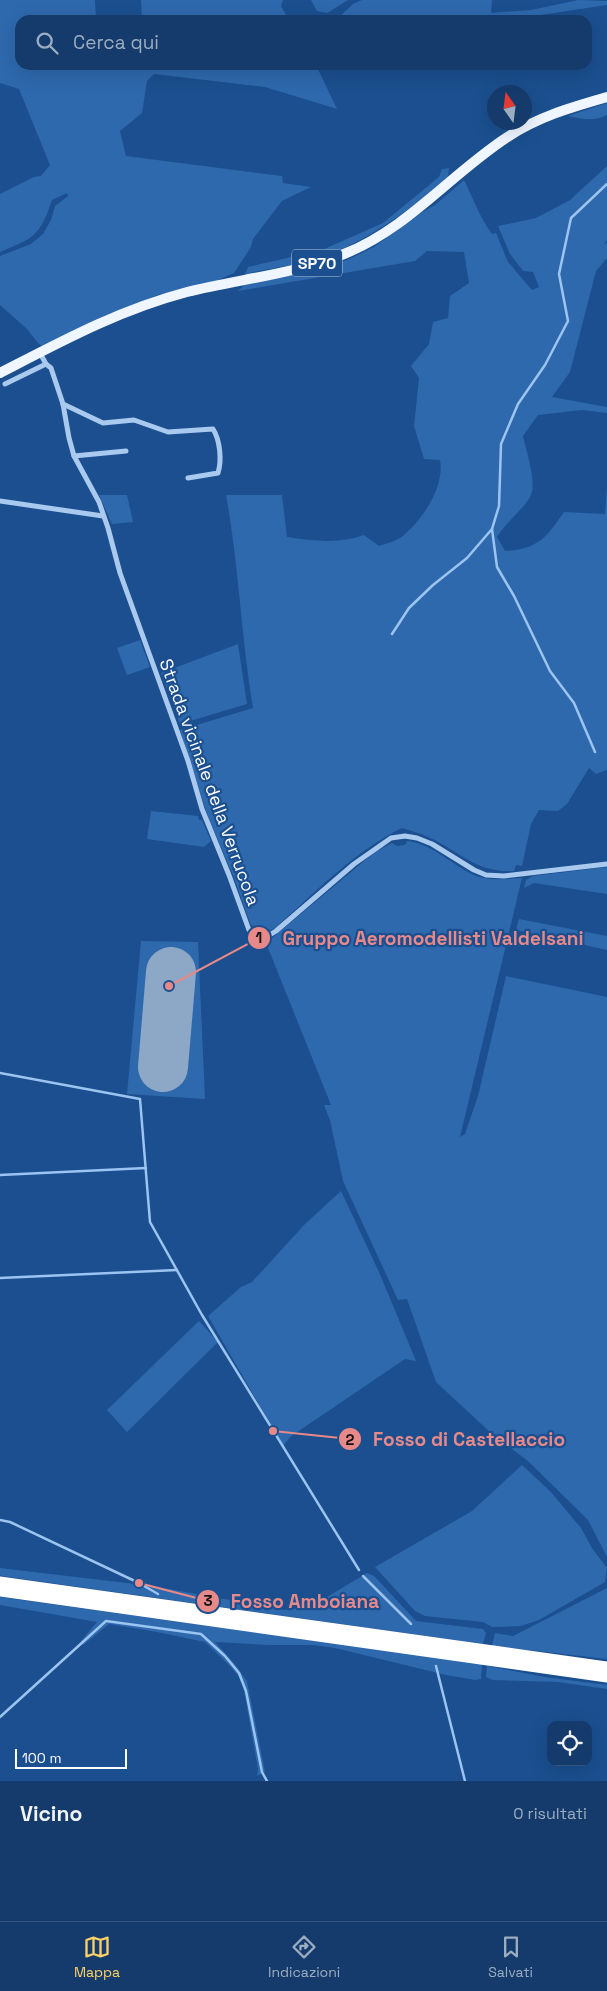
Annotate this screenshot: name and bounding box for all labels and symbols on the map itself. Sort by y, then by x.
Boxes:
north arrow [487,85,532,130]
road number: SP70 [292,250,342,276]
street label: Strada vicinale della Verrucola [155,655,265,909]
callout: Gruppo Aeromodellisti Valdelsani [247,921,593,955]
text: Gruppo Aeromodellisti Valdelsani [282,926,584,951]
text: 1 [256,928,262,947]
callout: Fosso di Castellaccio [338,1422,575,1456]
text: Fosso di Castellaccio [373,1427,565,1452]
text: 2 [346,1430,355,1449]
callout: Fosso Amboiana [196,1584,389,1618]
text: Fosso Amboiana [231,1589,379,1614]
text: 3 [203,1591,213,1610]
scale bar [15,1746,128,1769]

